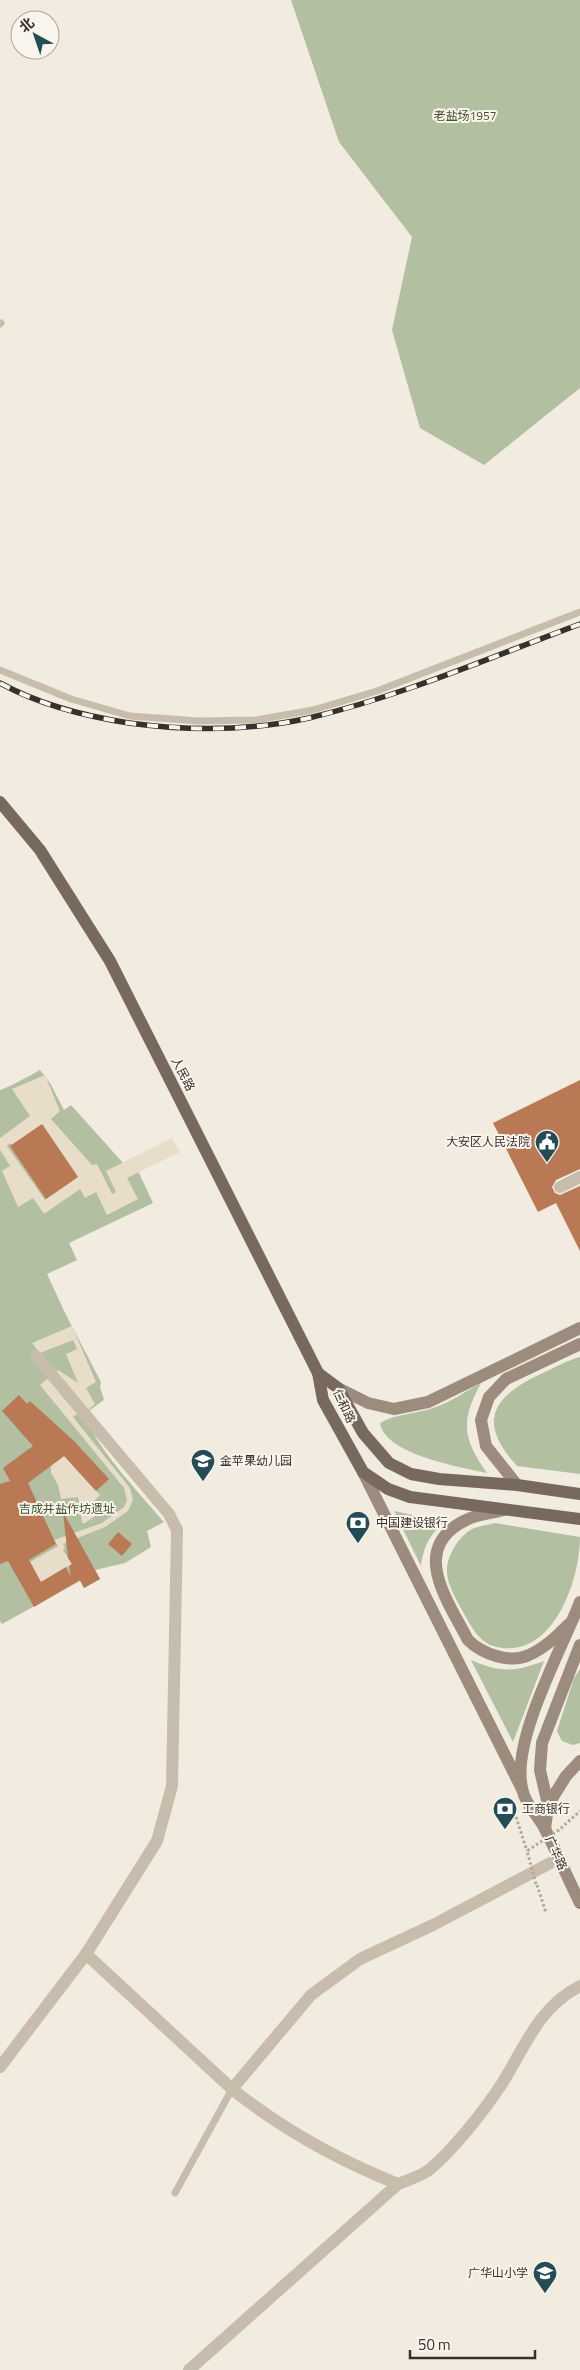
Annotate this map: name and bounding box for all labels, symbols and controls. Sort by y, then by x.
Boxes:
north arrow [10,10,60,60]
text: 北 [14,12,38,37]
park label: 老盐场1957 [434,106,496,125]
street label: 人民路 [167,1053,200,1094]
public building icon: 大安区人民法院 [534,1129,560,1163]
place label: 大安区人民法院 [446,1132,530,1151]
street label: 仁和路 [328,1385,361,1426]
school or university icon: 金苹果幼儿园 [190,1448,216,1482]
place label: 金苹果幼儿园 [220,1451,292,1470]
park label: 吉成井盐作坊遗址 [19,1499,115,1518]
bank icon: 中国建设银行 [345,1510,371,1544]
place label: 中国建设银行 [376,1513,448,1532]
bank icon: 工商银行 [492,1796,518,1830]
place label: 工商银行 [522,1799,570,1818]
street label: 广华路 [540,1832,572,1873]
school or university icon: 广华山小学 [532,2260,558,2294]
place label: 广华山小学 [468,2263,528,2282]
scale bar [410,2328,535,2360]
text: 50 m [418,2333,451,2356]

